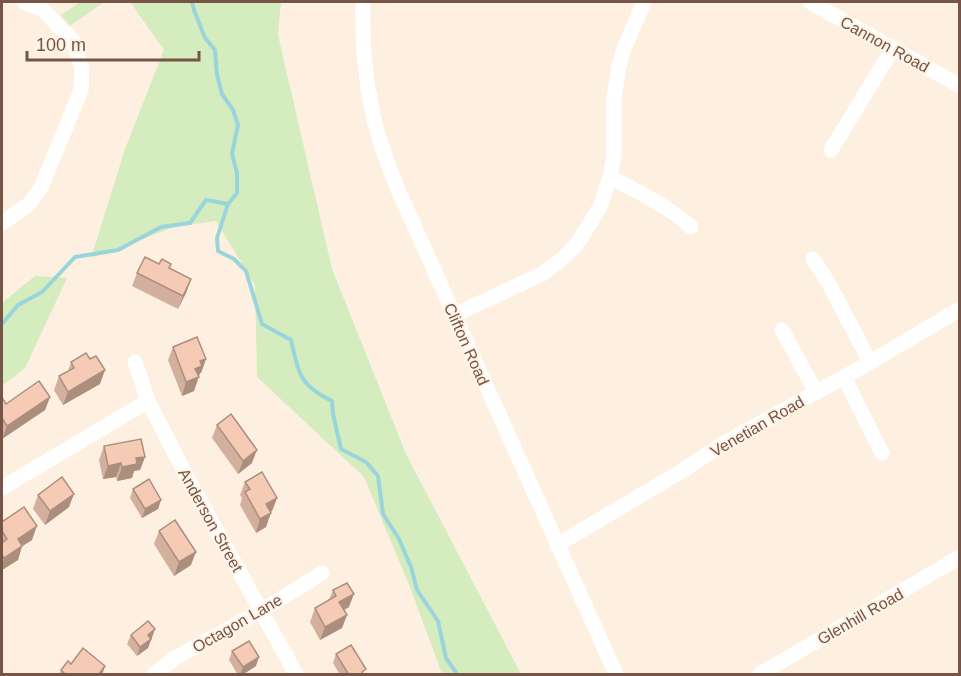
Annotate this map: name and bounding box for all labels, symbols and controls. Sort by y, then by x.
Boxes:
street label: Cannon Road [837,13,932,76]
scale bar [27,24,200,62]
text: 100 m [36,35,86,55]
street label: Clifton Road [441,301,492,388]
street label: Venetian Road [708,393,807,460]
street label: Anderson Street [175,466,246,575]
street label: Glenhill Road [814,585,906,648]
street label: Octagon Lane [189,591,285,656]

